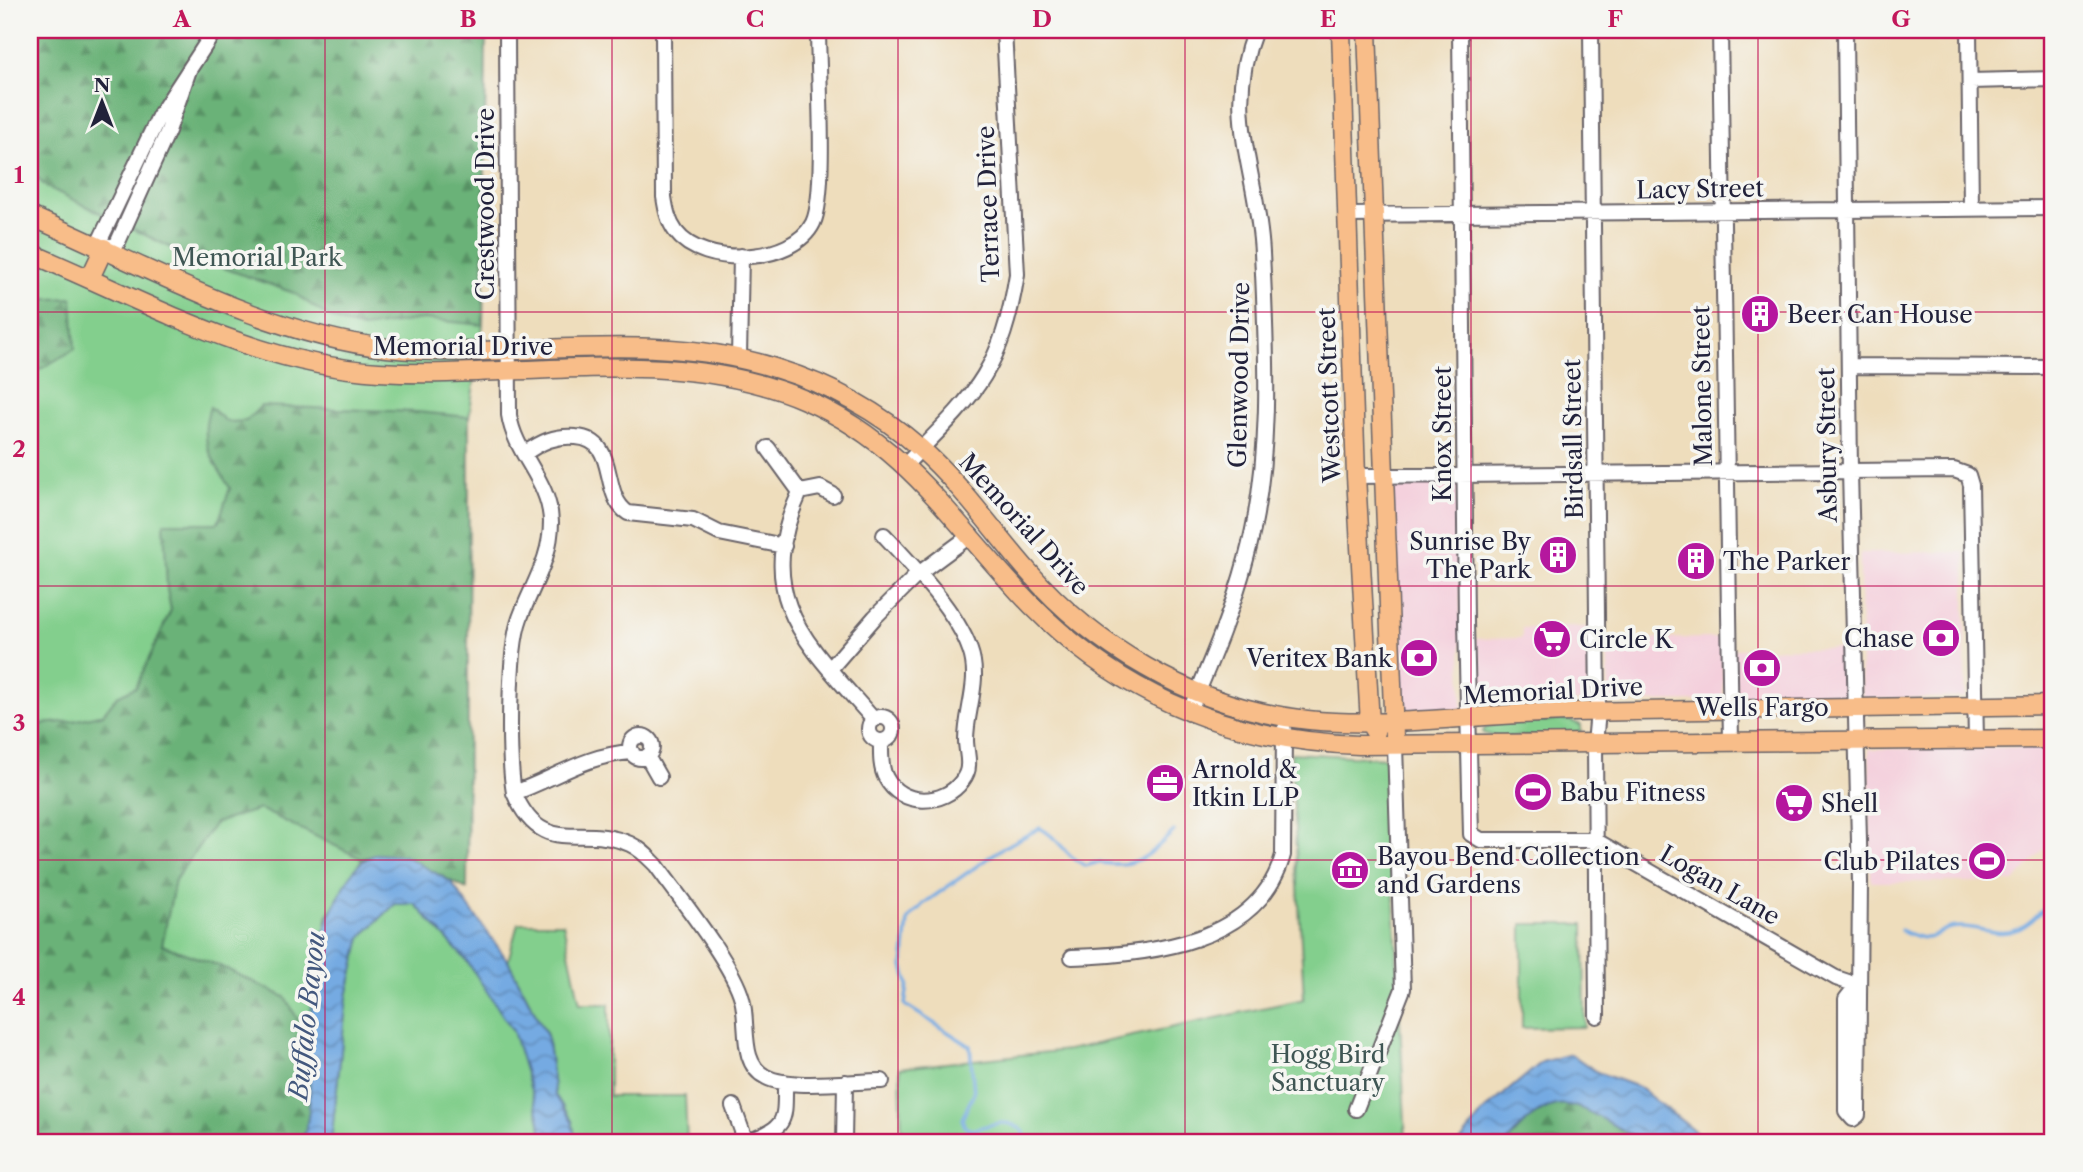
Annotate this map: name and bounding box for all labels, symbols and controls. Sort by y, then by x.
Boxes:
text: A [172,5,192,33]
text: B [459,5,477,33]
text: C [746,5,764,33]
text: D [1032,5,1052,33]
text: E [1320,5,1336,33]
text: F [1607,5,1623,33]
text: G [1891,5,1911,33]
north arrow [66,66,136,136]
text: N [94,74,110,97]
street label: Crestwood Drive [471,108,500,300]
street label: Terrace Drive [971,125,1005,283]
text: 1 [14,161,25,189]
street label: Lacy Street [1636,173,1765,205]
park label: Memorial Park [172,243,343,272]
street label: Glenwood Drive [1223,282,1255,468]
building icon: Beer Can House [1739,293,1781,335]
place label: Beer Can House [1787,300,1973,329]
street label: Malone Street [1686,305,1718,467]
street label: Westcott Street [1311,306,1347,484]
street label: Memorial Drive [373,332,553,361]
street label: Birdsall Street [1557,358,1589,519]
street label: Knox Street [1428,366,1457,502]
street label: Asbury Street [1811,367,1843,524]
text: 2 [12,435,26,463]
street label: Memorial Drive [953,447,1095,601]
place label: Sunrise By The Park [1409,527,1532,584]
building icon: Sunrise By The Park [1537,534,1579,576]
building icon: The Parker [1675,540,1717,582]
place label: The Parker [1723,547,1851,576]
bank icon: Chase [1920,617,1962,659]
supermarket icon: Circle K [1531,618,1573,660]
place label: Chase [1844,624,1914,653]
place label: Circle K [1579,625,1674,654]
bank icon: Veritex Bank [1398,637,1440,679]
place label: Veritex Bank [1246,644,1393,673]
bank icon: Wells Fargo [1741,647,1783,689]
street label: Memorial Drive [1462,672,1644,710]
place label: Wells Fargo [1694,693,1829,722]
text: 3 [13,709,26,737]
place label: Arnold & Itkin LLP [1191,755,1299,812]
office icon: Arnold & Itkin LLP [1144,762,1186,804]
sports icon: Babu Fitness [1512,771,1554,813]
place label: Babu Fitness [1560,778,1706,807]
supermarket icon: Shell [1773,782,1815,824]
place label: Shell [1821,789,1878,818]
street label: Logan Lane [1655,839,1785,931]
sports icon: Club Pilates [1966,840,2008,882]
place label: Bayou Bend Collection and Gardens [1377,842,1640,899]
place label: Club Pilates [1823,847,1960,876]
museum icon: Bayou Bend Collection and Gardens [1329,849,1371,891]
water label: Buffalo Bayou [282,929,332,1104]
text: 4 [12,983,26,1011]
park label: Hogg Bird Sanctuary [1271,1040,1386,1097]

